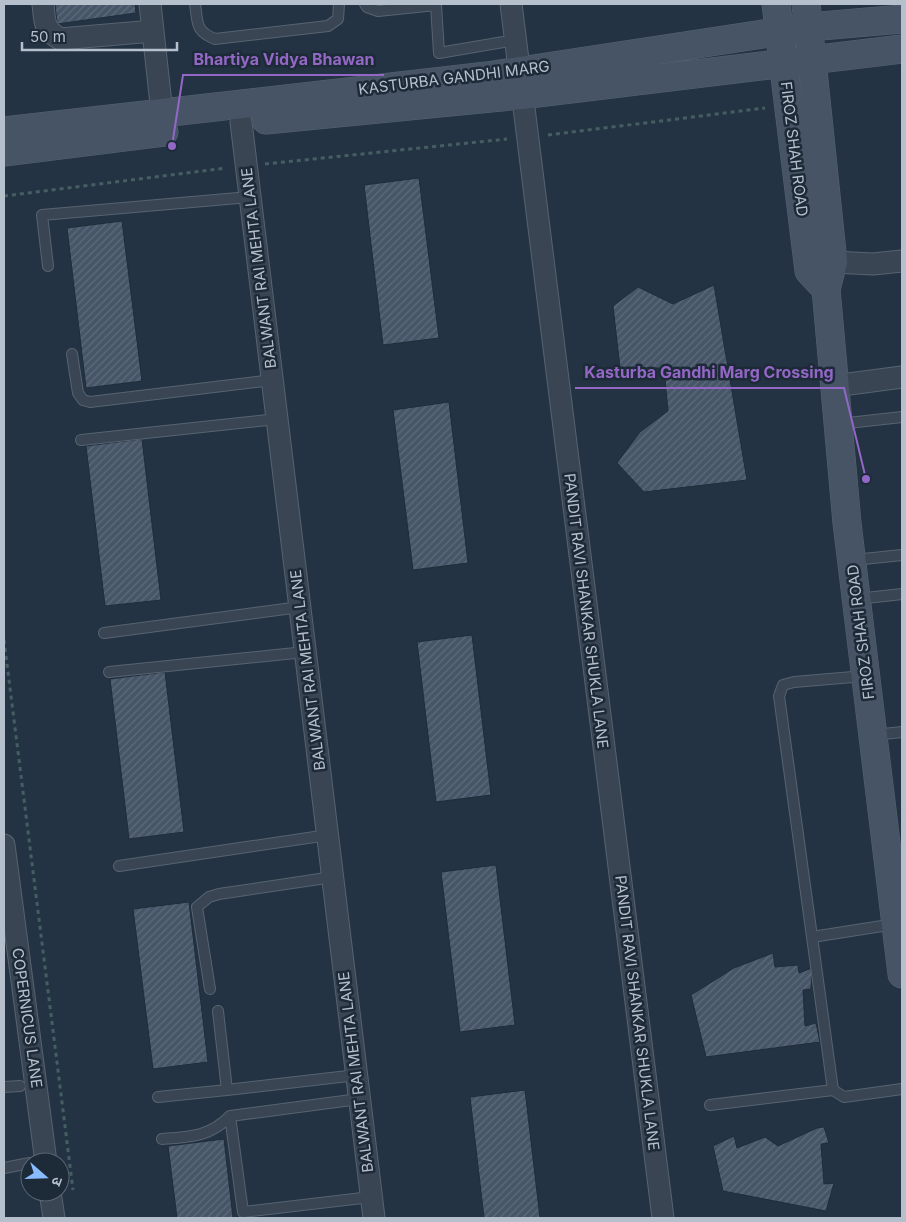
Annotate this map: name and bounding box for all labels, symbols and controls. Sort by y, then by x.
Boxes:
scale bar [22,20,178,52]
text: 50 m [30,27,66,46]
callout: Bhartiya Vidya Bhawan [183,44,384,75]
text: Bhartiya Vidya Bhawan [193,49,375,69]
street label: KASTURBA GANDHI MARG [357,56,551,99]
street label: FIROZ SHAH ROAD [777,80,812,218]
street label: BALWANT RAI MEHTA LANE [237,167,280,370]
callout: Kasturba Gandhi Marg Crossing [575,357,844,388]
text: Kasturba Gandhi Marg Crossing [584,362,834,382]
street label: PANDIT RAVI SHANKAR SHUKLA LANE [560,472,613,750]
street label: FIROZ SHAH ROAD [843,563,878,701]
street label: BALWANT RAI MEHTA LANE [286,569,329,772]
street label: PANDIT RAVI SHANKAR SHUKLA LANE [611,874,664,1152]
street label: COPERNICUS LANE [8,947,47,1089]
street label: BALWANT RAI MEHTA LANE [334,971,377,1174]
north arrow [20,1152,70,1202]
text: उ [48,1175,67,1189]

